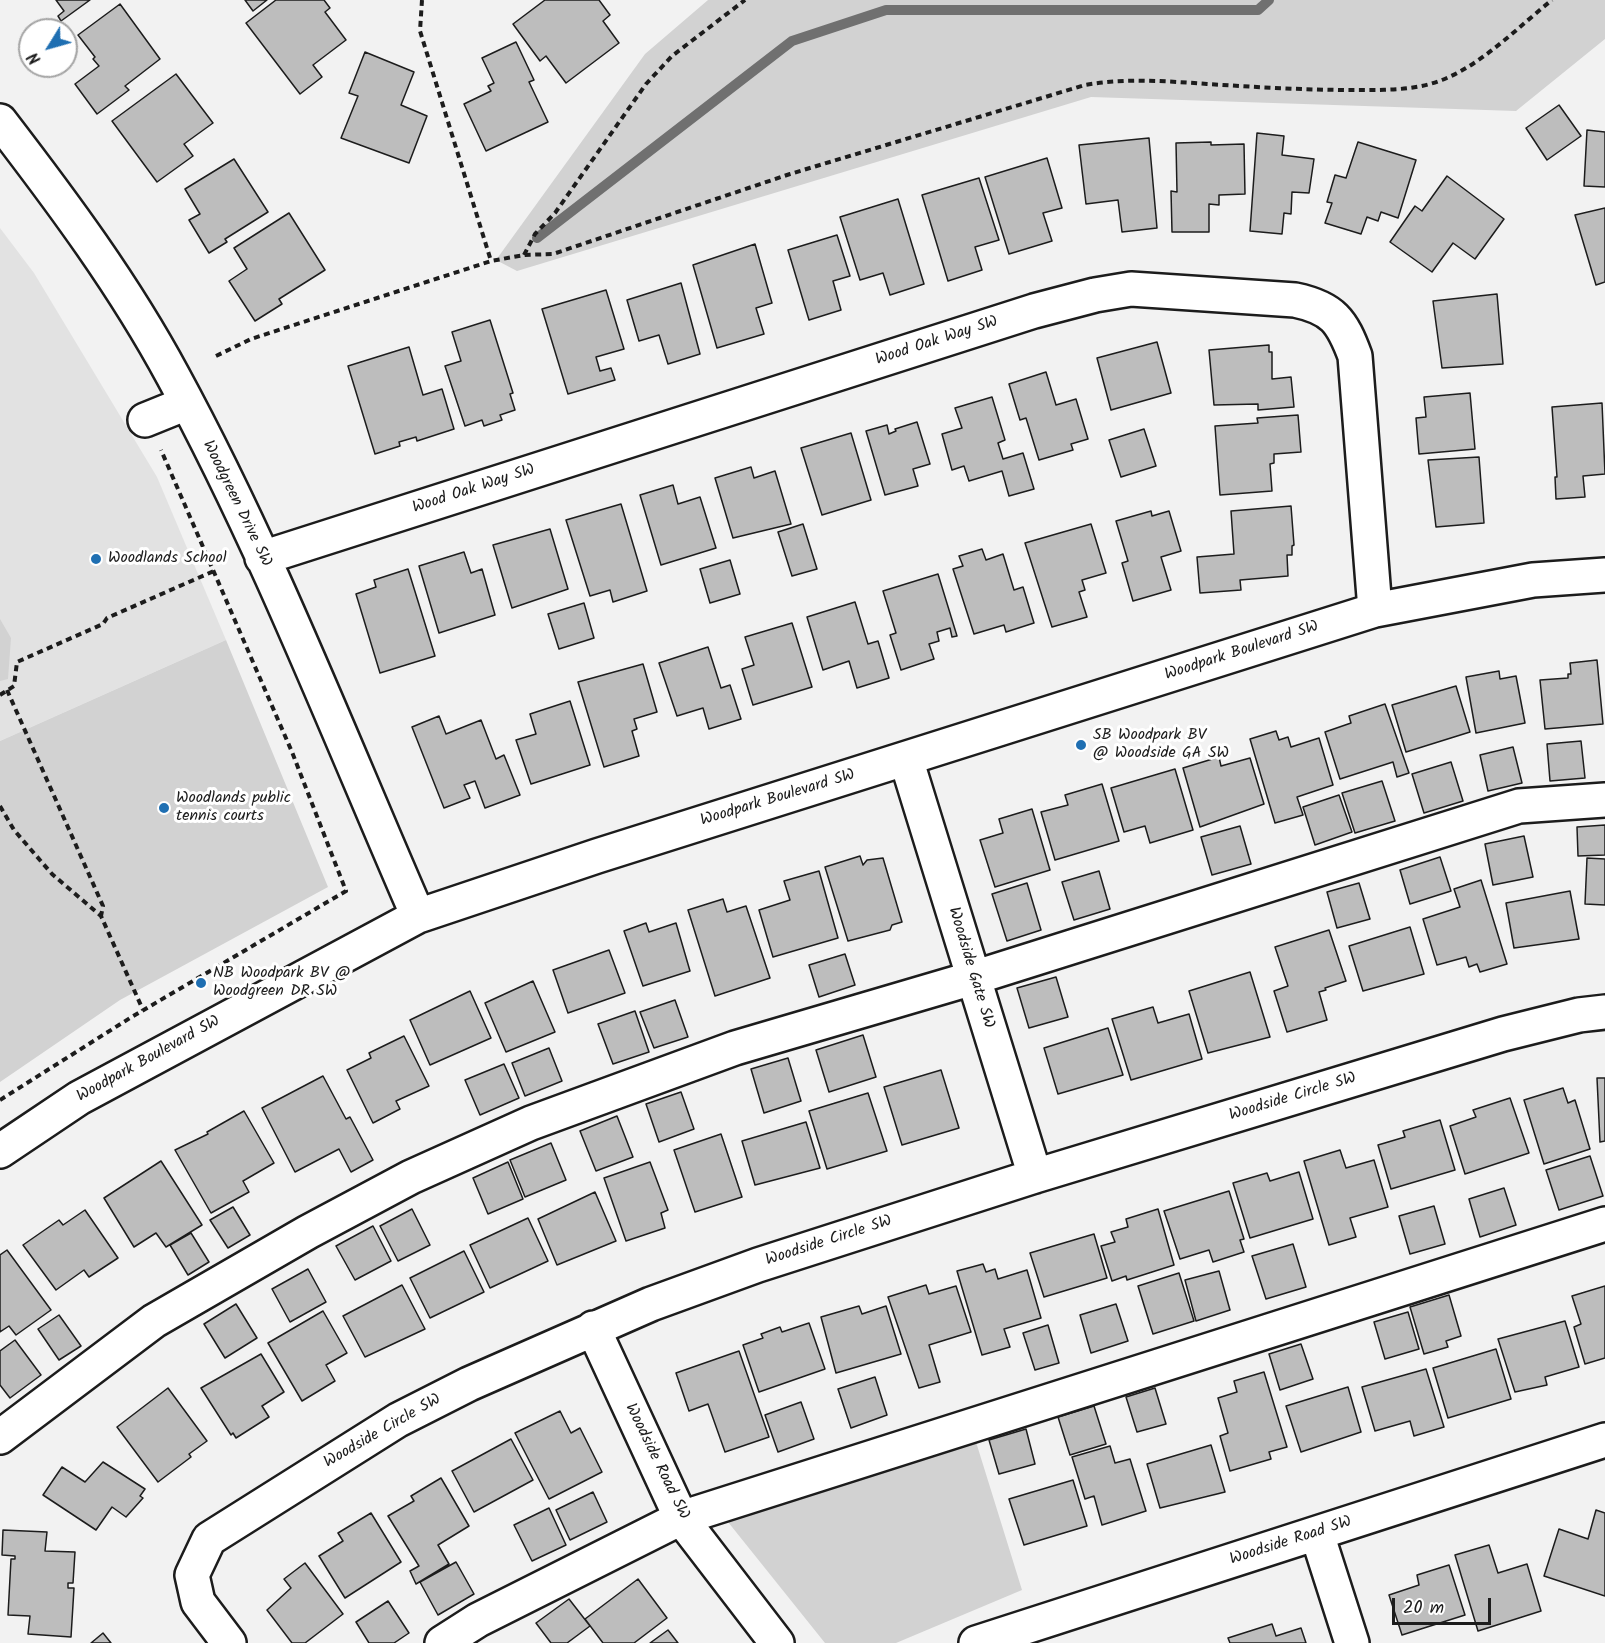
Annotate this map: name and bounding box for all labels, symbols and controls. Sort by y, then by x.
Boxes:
north arrow [18,18,78,78]
text: N [22,46,48,69]
street label: Wood Oak Way SW [873,313,1001,371]
street label: Woodgreen Drive SW [197,438,275,570]
street label: Wood Oak Way SW [410,461,538,519]
place label: Woodlands School [108,549,227,569]
marker: Woodlands School [89,552,103,566]
street label: Woodpark Boulevard SW [1163,618,1321,686]
place label: SB Woodpark BV @ Woodside GA SW [1093,726,1229,764]
marker: SB Woodpark BV @ Woodside GA SW [1074,738,1088,752]
street label: Woodpark Boulevard SW [698,766,858,832]
place label: Woodlands public tennis courts [176,789,291,827]
marker: Woodlands public tennis courts [157,801,171,815]
street label: Woodside Gate SW [943,905,997,1031]
place label: NB Woodpark BV @ Woodgreen DR SW [213,964,350,1002]
marker: NB Woodpark BV @ Woodgreen DR SW [194,976,208,990]
street label: Woodpark Boulevard SW [74,1013,224,1107]
street label: Woodside Circle SW [1227,1070,1359,1126]
street label: Woodside Circle SW [763,1213,895,1271]
street label: Woodside Circle SW [321,1391,445,1473]
street label: Woodside Road SW [620,1401,692,1523]
street label: Woodside Road SW [1228,1513,1354,1571]
scale bar [1395,1586,1494,1624]
text: 20 m [1403,1594,1444,1623]

